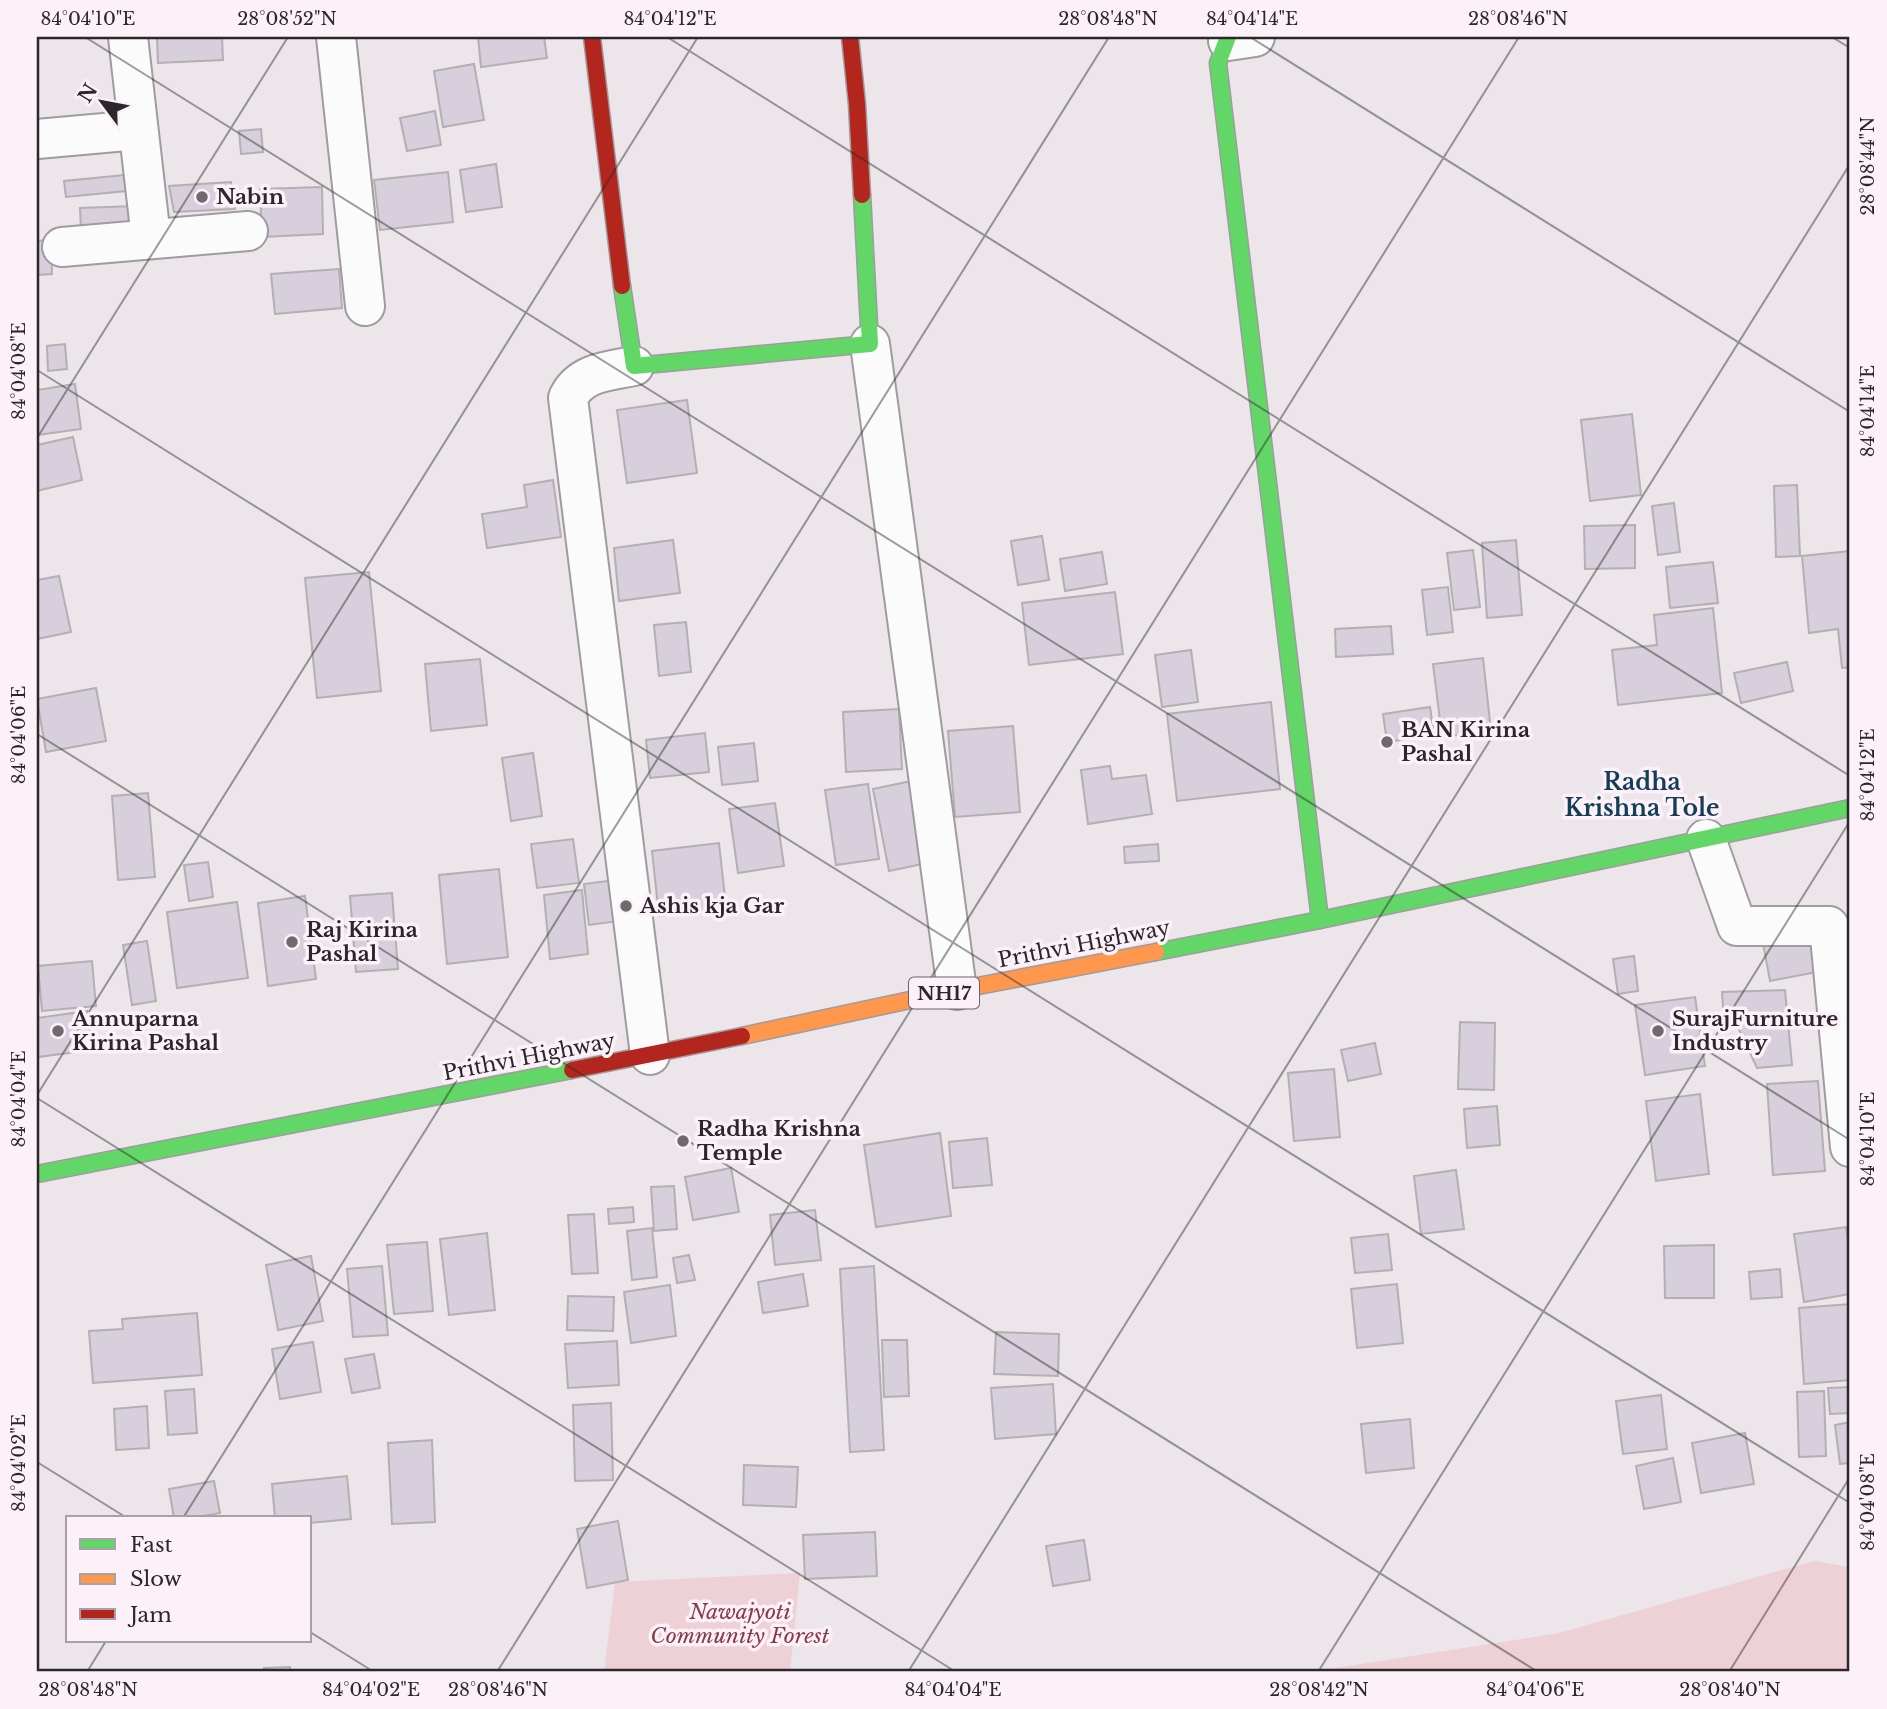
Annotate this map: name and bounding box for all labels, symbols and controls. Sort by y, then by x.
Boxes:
text: 84°04'10"E [41,8,135,30]
text: 28°08'52"N [237,8,337,30]
text: 84°04'12"E [623,8,717,30]
text: 28°08'48"N [1058,8,1158,30]
text: 84°04'14"E [1206,8,1298,30]
text: 28°08'46"N [1468,8,1568,30]
north arrow [66,66,136,136]
text: N [74,79,103,107]
text: 28°08'44"N [1857,117,1879,215]
place label: Nabin [216,184,284,210]
marker: Nabin [194,189,210,205]
text: 84°04'08"E [8,322,30,420]
text: 84°04'14"E [1857,365,1879,457]
text: 84°04'06"E [8,686,30,784]
place label: BAN Kirina Pashal [1401,717,1530,767]
text: 84°04'12"E [1857,728,1879,822]
marker: BAN Kirina Pashal [1379,734,1395,750]
district label: Radha Krishna Tole [1564,768,1720,822]
place label: Ashis kja Gar [639,893,785,919]
marker: Ashis kja Gar [618,898,634,914]
street label: Prithvi Highway [996,914,1173,973]
place label: Raj Kirina Pashal [306,917,418,967]
marker: Raj Kirina Pashal [284,934,300,950]
road number: NH17 [909,978,979,1009]
place label: Annuparna Kirina Pashal [71,1006,220,1056]
place label: SurajFurniture Industry [1672,1006,1838,1056]
marker: Annuparna Kirina Pashal [50,1023,66,1039]
marker: SurajFurniture Industry [1650,1023,1666,1039]
street label: Prithvi Highway [441,1027,618,1086]
text: 84°04'04"E [8,1050,30,1148]
text: 84°04'10"E [1857,1092,1879,1186]
place label: Radha Krishna Temple [697,1116,861,1166]
marker: Radha Krishna Temple [675,1133,691,1149]
text: 84°04'02"E [8,1414,30,1512]
text: 84°04'08"E [1857,1453,1879,1551]
legend [66,1516,312,1642]
text: Fast [130,1532,172,1558]
text: Slow [130,1566,182,1592]
park label: Nawajyoti Community Forest [651,1599,830,1649]
text: Jam [127,1602,172,1628]
text: 28°08'48"N [38,1679,138,1701]
text: 84°04'02"E [322,1679,420,1701]
text: 28°08'46"N [448,1679,548,1701]
text: 84°04'04"E [904,1679,1002,1701]
text: 28°08'42"N [1269,1679,1369,1701]
text: 84°04'06"E [1486,1679,1584,1701]
text: 28°08'40"N [1679,1679,1781,1701]

